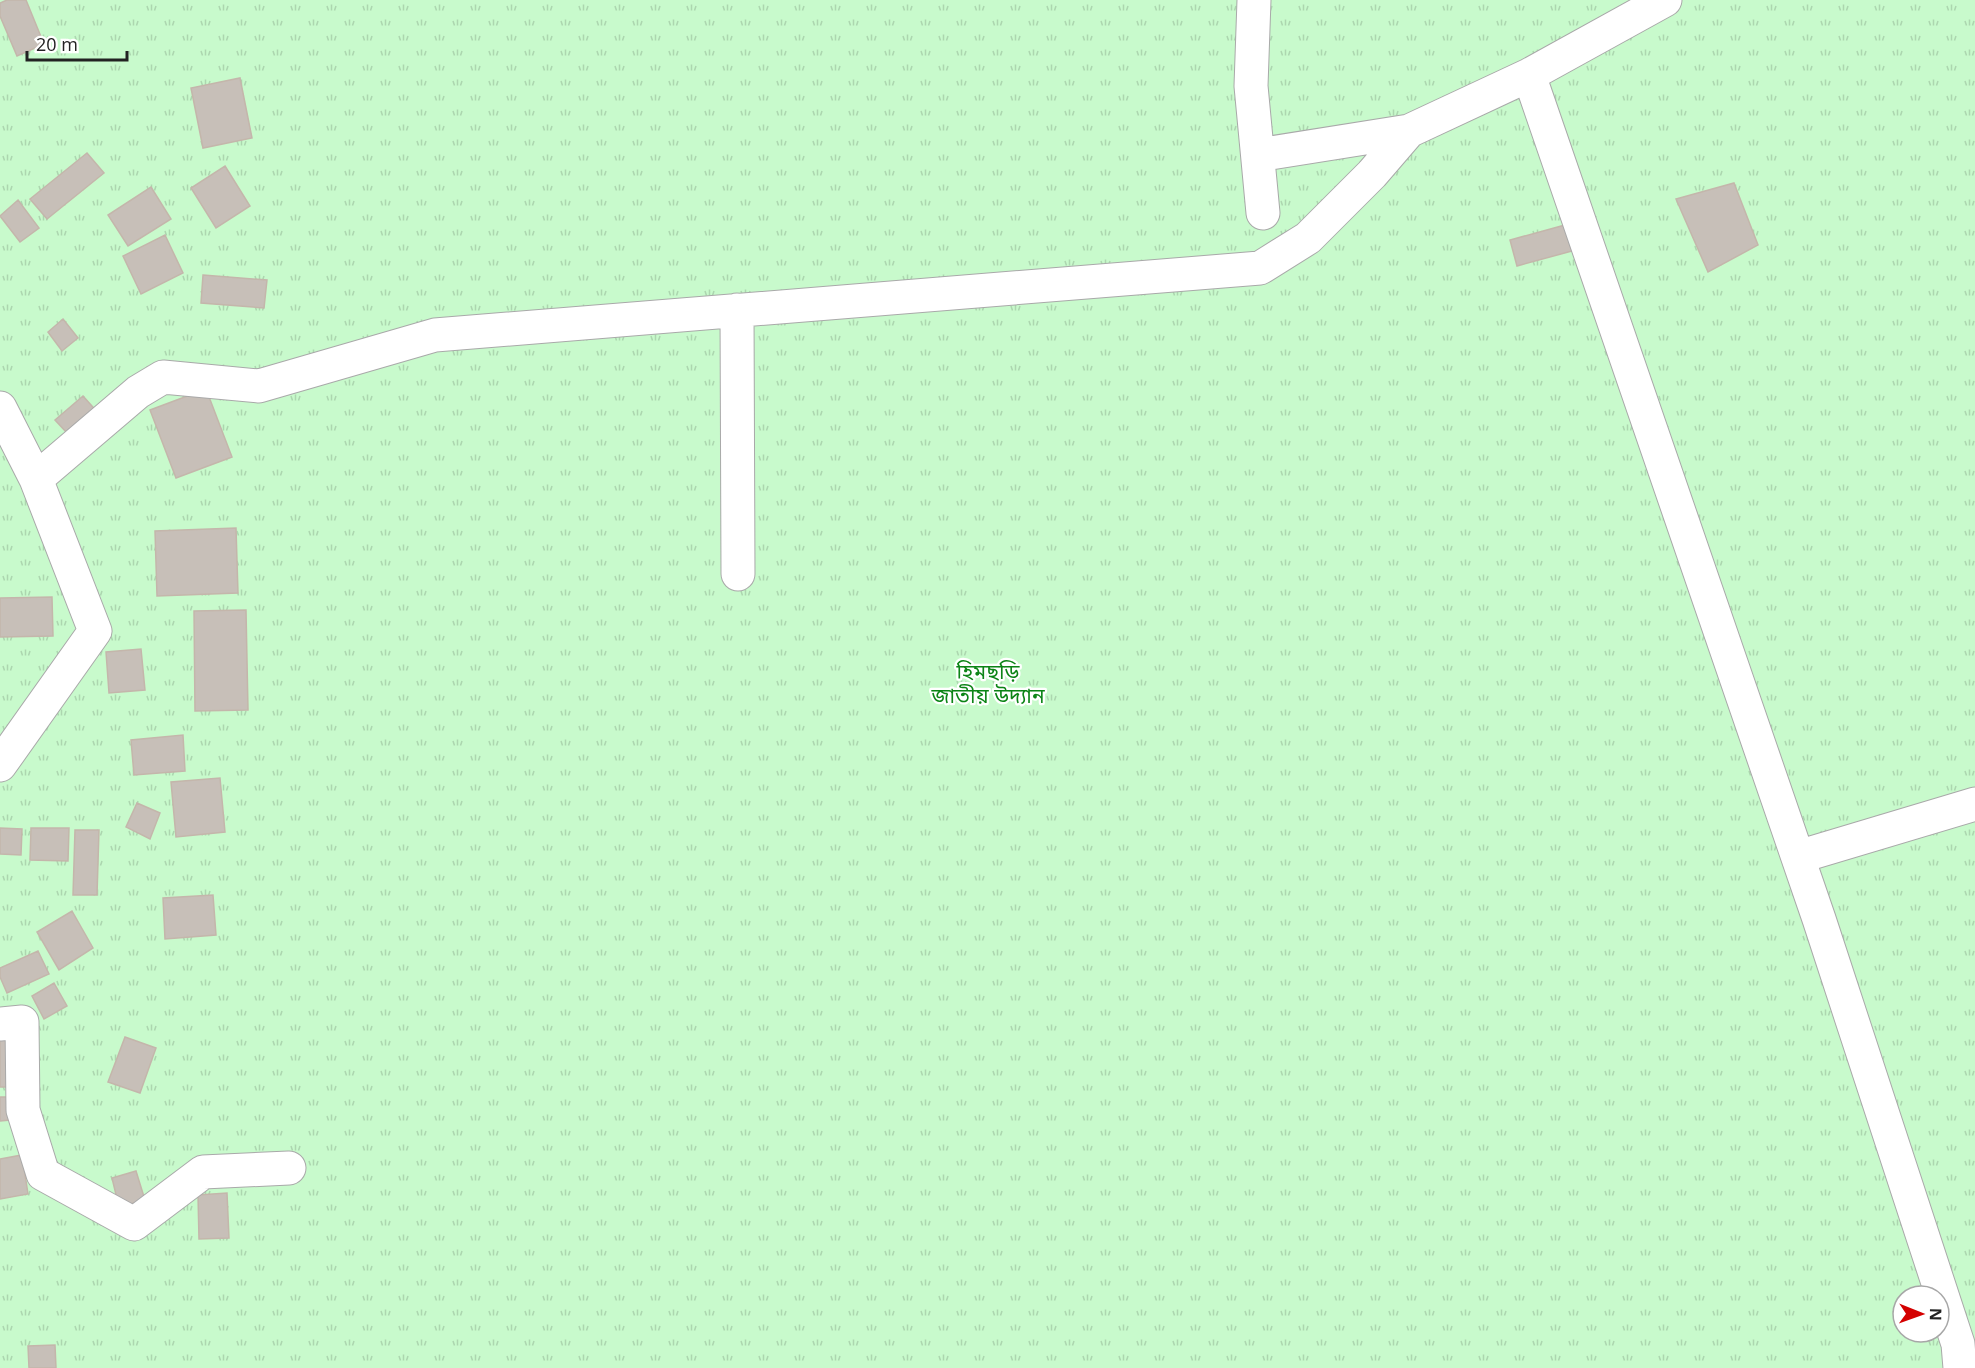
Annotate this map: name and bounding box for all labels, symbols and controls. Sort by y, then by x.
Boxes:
scale bar [27,24,128,62]
text: 20 m [36,32,78,56]
park label: হিমছড়ি জাতীয় উদ্যান [930,657,1045,709]
north arrow [1891,1284,1951,1344]
text: N [1925,1308,1947,1321]

